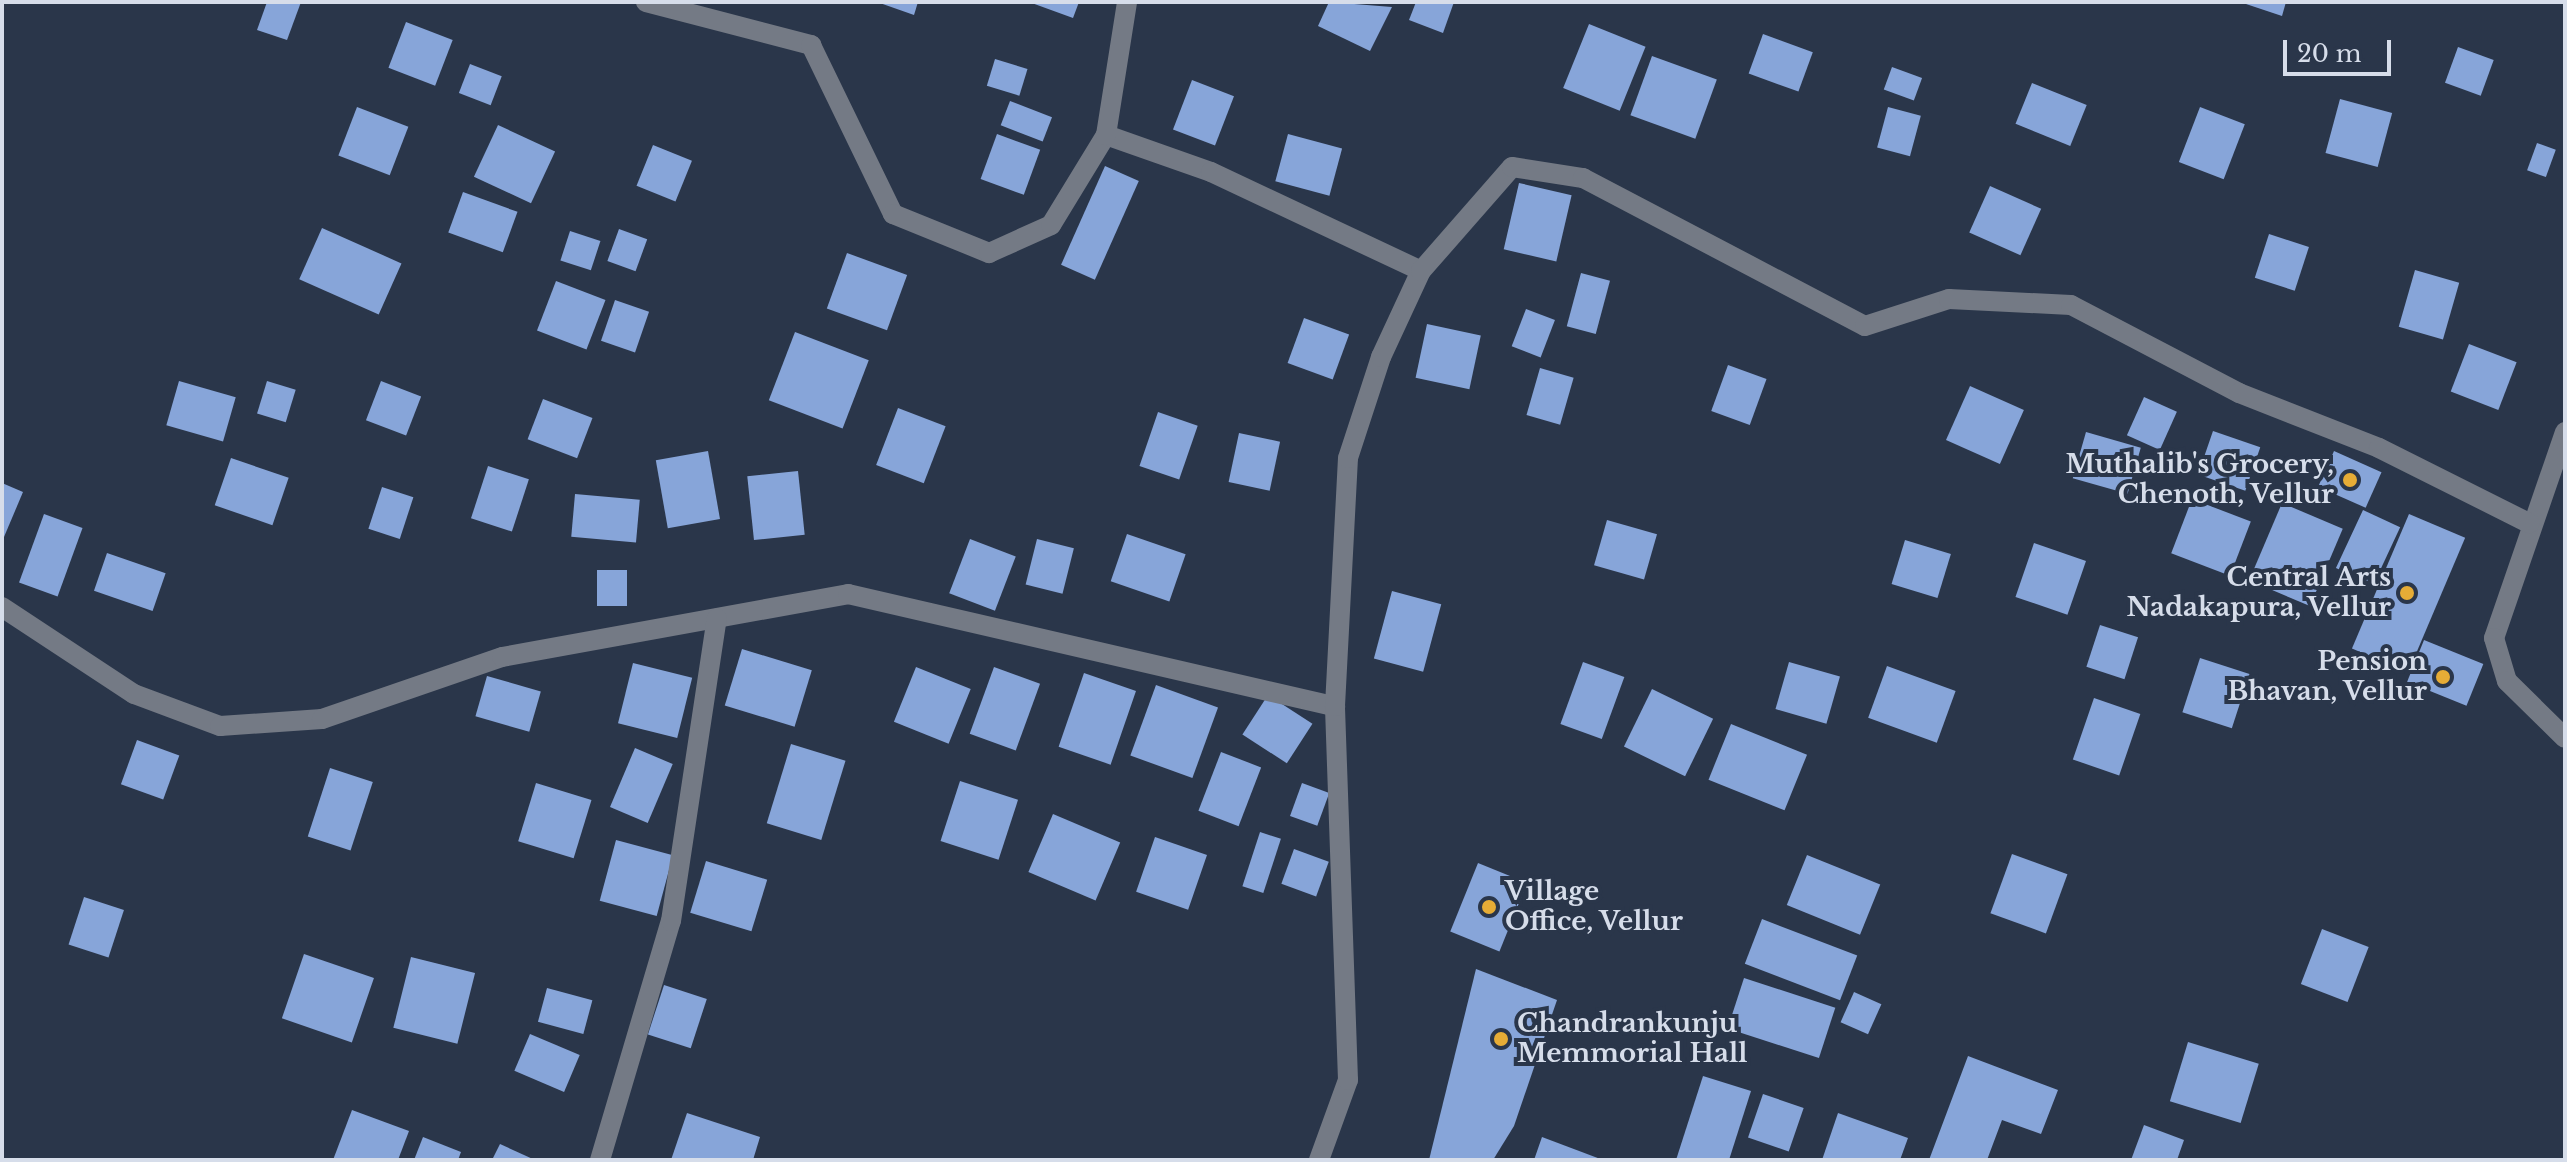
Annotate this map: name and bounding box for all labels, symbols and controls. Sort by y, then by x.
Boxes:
scale bar [2287,24,2395,74]
text: 20 m [2297,39,2362,68]
place label: Muthalib's Grocery, Chenoth, Vellur [2066,449,2334,510]
marker: Muthalib's Grocery, Chenoth, Vellur [2341,471,2359,489]
place label: Central Arts Nadakapura, Vellur [2125,562,2391,624]
marker: Central Arts Nadakapura, Vellur [2398,584,2416,602]
place label: Pension Bhavan, Vellur [2226,646,2427,708]
marker: Pension Bhavan, Vellur [2434,668,2452,686]
place label: Village Office, Vellur [1505,876,1684,938]
marker: Village Office, Vellur [1480,898,1498,916]
place label: Chandrankunju Memmorial Hall [1517,1008,1747,1070]
marker: Chandrankunju Memmorial Hall [1492,1030,1510,1048]

